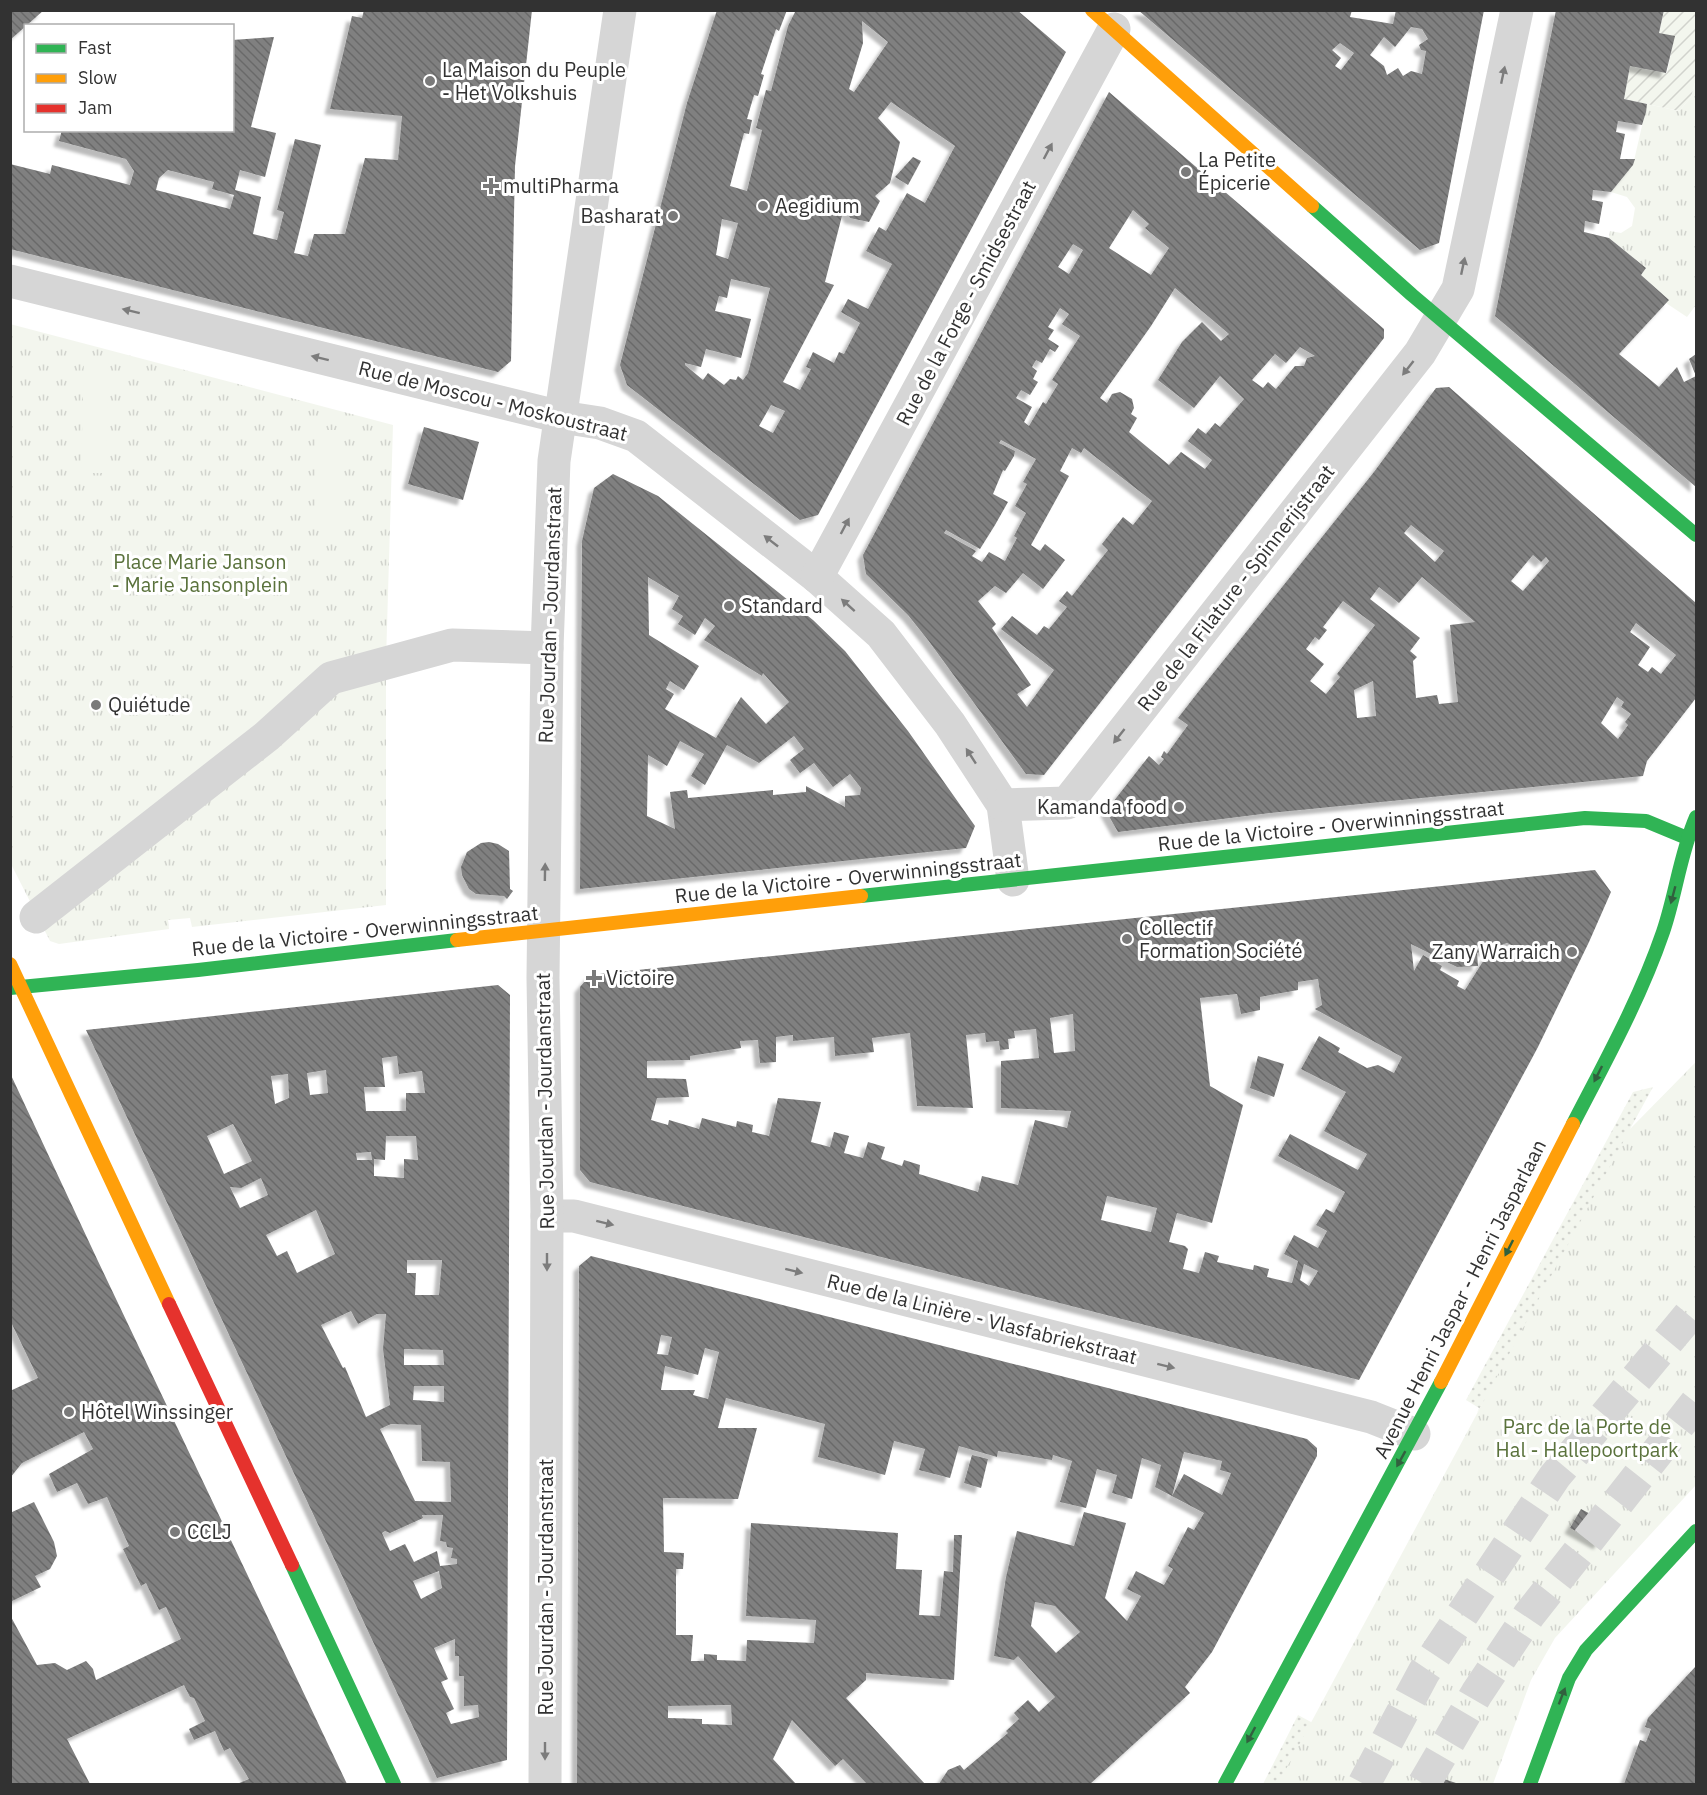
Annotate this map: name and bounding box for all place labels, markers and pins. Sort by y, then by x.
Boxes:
place label: La Maison du Peuple - Het Volkshuis [442,56,626,106]
marker: La Maison du Peuple - Het Volkshuis [423,74,437,88]
place label: La Petite Épicerie [1198,146,1276,196]
marker: La Petite Épicerie [1179,165,1193,179]
place label: multiPharma [503,172,619,199]
marker: multiPharma [484,179,498,193]
place label: Aegidium [775,192,860,219]
marker: Aegidium [756,199,770,213]
place label: Basharat [581,202,661,229]
marker: Basharat [666,209,680,223]
place label: Standard [741,592,823,619]
marker: Standard [722,599,736,613]
place label: Quiétude [108,691,190,718]
marker: Quiétude [89,698,103,712]
place label: Kamanda food [1037,793,1167,820]
marker: Kamanda food [1172,800,1186,814]
place label: Collectif Formation Société [1139,914,1302,964]
marker: Collectif Formation Société [1120,932,1134,946]
place label: Zany Warraich [1432,938,1560,965]
marker: Zany Warraich [1565,945,1579,959]
place label: Victoire [606,964,675,991]
marker: Victoire [587,971,601,985]
place label: Hôtel Winssinger [81,1398,233,1425]
marker: Hôtel Winssinger [62,1405,76,1419]
place label: CCLJ [187,1518,232,1545]
marker: CCLJ [168,1525,182,1539]

